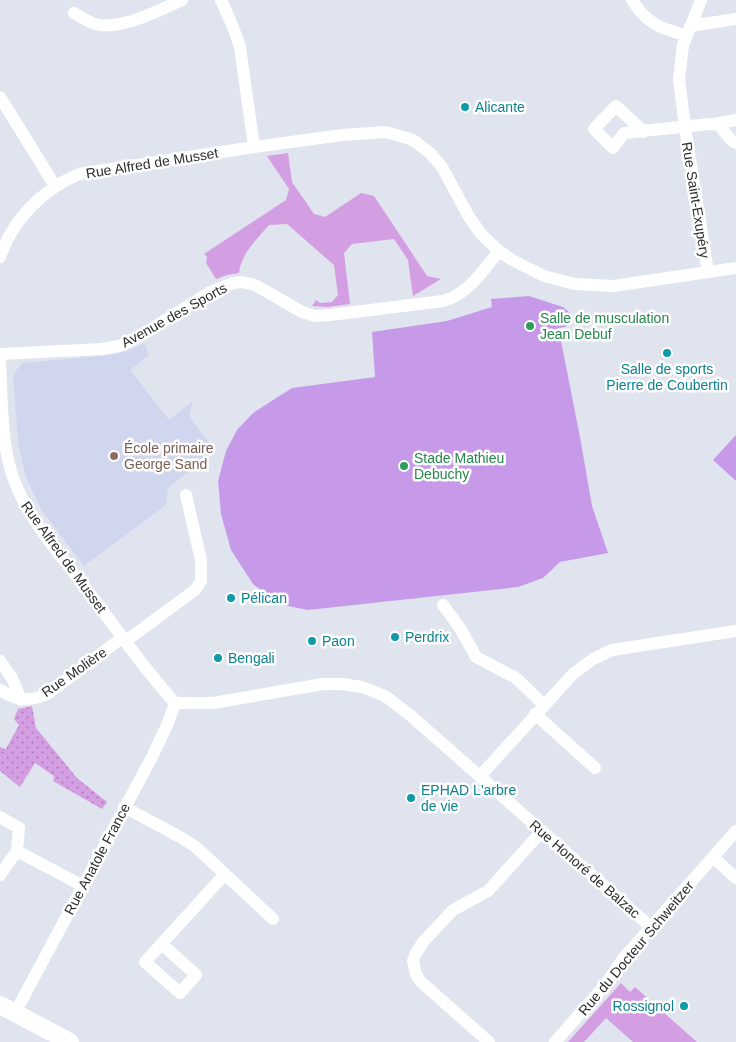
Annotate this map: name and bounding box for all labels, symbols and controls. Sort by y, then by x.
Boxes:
place label: Alicante [475,99,525,115]
marker: Alicante [459,101,471,113]
street label: Rue Saint-Exupéry [679,141,713,259]
street label: Rue Alfred de Musset [85,145,219,181]
street label: Avenue des Sports [118,279,230,351]
place label: Salle de musculation Jean Debuf [540,310,669,342]
marker: Salle de musculation Jean Debuf [524,320,536,332]
marker: Salle de sports Pierre de Coubertin [661,347,673,359]
place label: Salle de sports Pierre de Coubertin [606,361,728,393]
place label: École primaire George Sand [124,440,214,472]
marker: École primaire George Sand [108,450,120,462]
place label: Stade Mathieu Debuchy [414,450,504,482]
marker: Stade Mathieu Debuchy [398,460,410,472]
street label: Rue Alfred de Musset [18,498,110,616]
place label: Pélican [241,590,287,606]
marker: Pélican [225,592,237,604]
place label: Perdrix [405,629,449,645]
marker: Perdrix [389,631,401,643]
place label: Paon [322,633,355,649]
marker: Paon [306,635,318,647]
street label: Rue Molière [38,644,110,700]
place label: Bengali [228,650,275,666]
marker: Bengali [212,652,224,664]
place label: EPHAD L'arbre de vie [421,782,516,814]
marker: EPHAD L'arbre de vie [405,792,417,804]
street label: Rue Anatole France [61,800,133,917]
street label: Rue Honoré de Balzac [527,817,643,921]
street label: Rue du Docteur Schweitzer [575,877,697,1018]
place label: Rossignol [613,998,674,1014]
marker: Rossignol [678,1000,690,1012]

